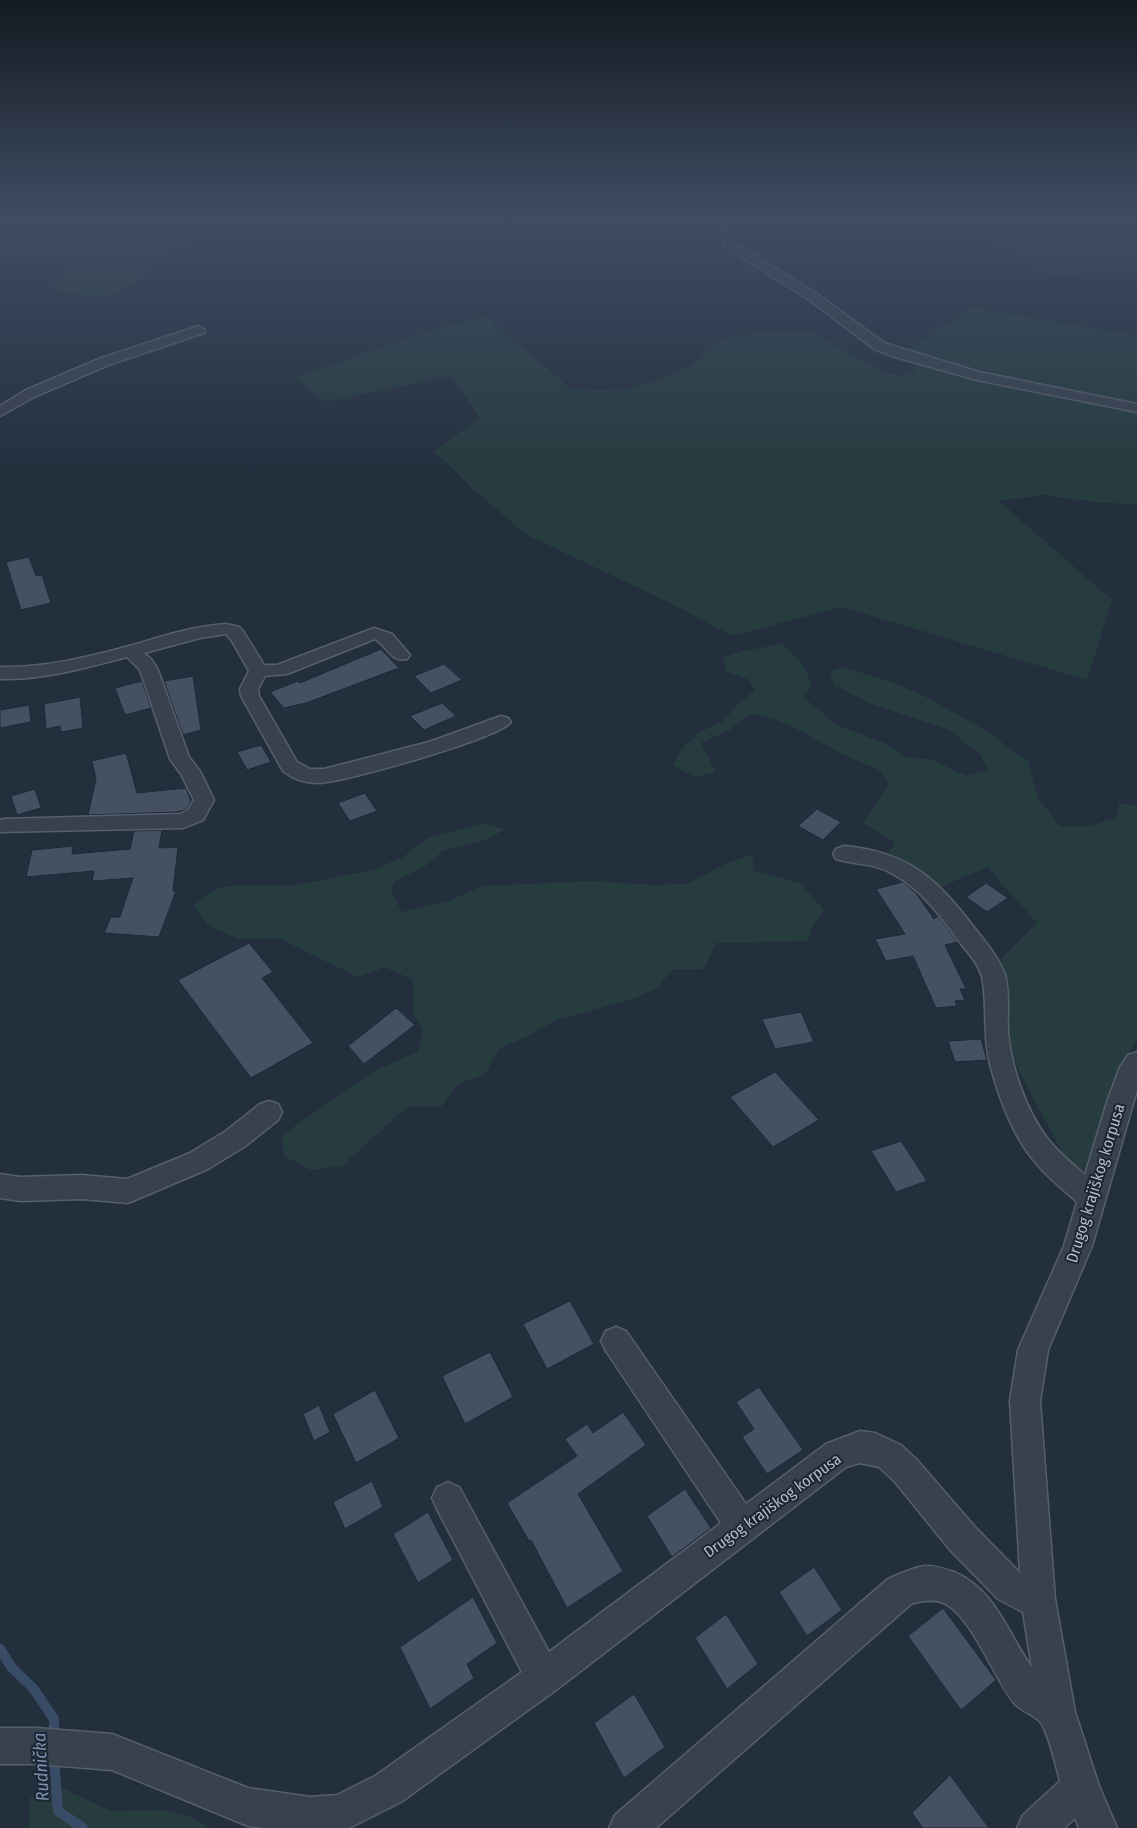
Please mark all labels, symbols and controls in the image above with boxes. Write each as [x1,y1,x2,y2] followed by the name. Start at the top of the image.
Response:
[1062,1101,1129,1265] street label: Drugog krajiškog korpusa
[700,1449,845,1562] street label: Drugog krajiškog korpusa
[28,1732,54,1802] water label: Rudnička

